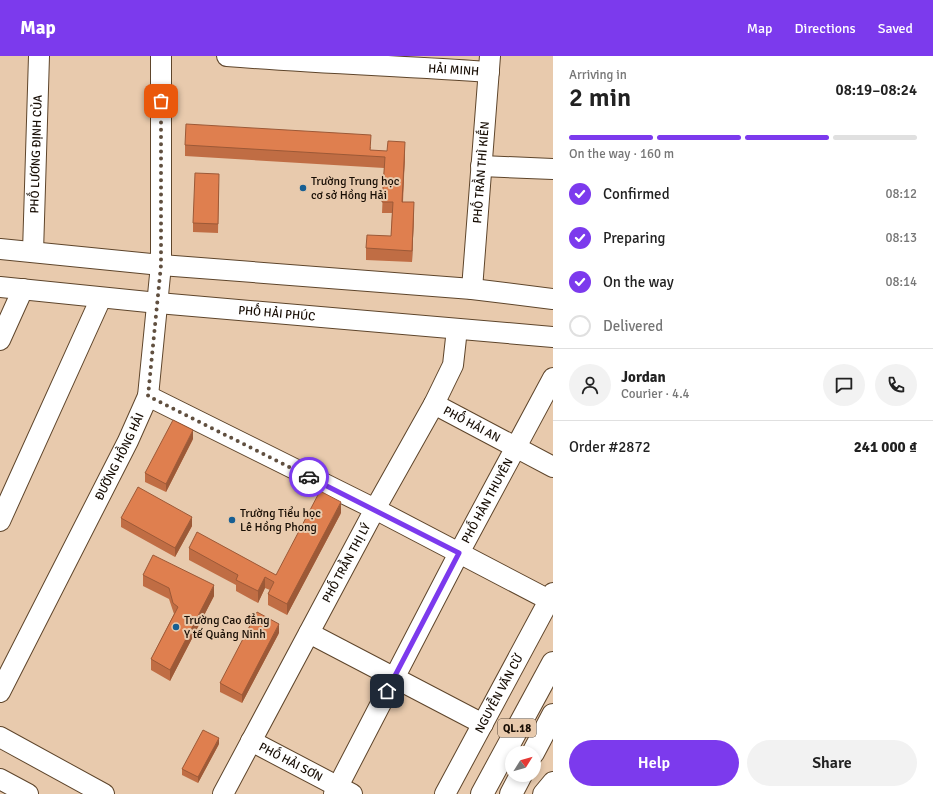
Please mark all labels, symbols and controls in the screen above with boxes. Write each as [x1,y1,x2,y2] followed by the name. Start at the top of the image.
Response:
[20,16,56,40] text: Map
[747,20,773,37] text: Map
[795,20,856,37] text: Directions
[878,20,913,37] text: Saved
[428,61,480,79] street label: HẢI MINH
[569,67,627,83] text: Arriving in
[836,81,917,99] text: 08:19–08:24
[569,82,631,114] text: 2 min
[144,84,178,118] pin
[150,90,172,112] icon: bag
[26,94,46,214] street label: PHỐ LƯƠNG ĐỊNH CỦA
[469,121,493,224] street label: PHỐ TRẦN THÌ KIẾN
[569,146,674,162] text: On the way · 160 m
[311,174,400,203] place label: Trường Trung học cơ sở Hồng Hải
[298,183,308,193] marker: Trường Trung học cơ sở Hồng Hải
[569,183,591,205] icon: check
[603,185,670,203] text: Confirmed
[885,186,917,202] text: 08:12
[569,227,591,249] icon: check
[603,229,666,247] text: Preparing
[885,230,917,246] text: 08:13
[569,271,591,293] icon: check
[603,273,674,291] text: On the way
[885,274,917,290] text: 08:14
[238,302,316,325] street label: PHỐ HẢI PHÚC
[603,317,663,335] text: Delivered
[569,364,611,406] button: person
[823,364,865,406] button: chat
[875,364,917,406] button: phone
[621,368,666,386] text: Jordan
[621,386,690,402] text: Courier · 4.4
[441,403,503,446] street label: PHỐ HẢI AN
[92,411,148,503] street label: ĐƯỜNG HỒNG HẢI
[569,438,651,456] text: Order #2872
[854,438,917,456] text: 241 000 ₫
[459,456,517,546] street label: PHỐ HÀN THUYÊN
[289,457,329,497] courier
[298,466,320,488] icon: car
[240,506,321,535] place label: Trường Tiểu học Lê Hồng Phong
[227,515,237,525] marker: Trường Tiểu học Lê Hồng Phong
[319,521,374,605] street label: PHỐ TRẦN THỊ LÝ
[184,613,270,642] place label: Trường Cao đẳng Y tế Quảng Ninh
[171,622,181,632] marker: Trường Cao đẳng Y tế Quảng Ninh
[472,651,527,736] street label: NGUYỄN VĂN CỪ
[370,674,404,708] pin
[376,680,398,702] icon: home
[498,719,536,737] road number: QL.18
[256,739,325,785] street label: PHỐ HẢI SƠN
[569,740,739,786] button: Help
[747,740,917,786] button: Share
[505,746,541,782] north arrow
[505,746,541,782] map controls

